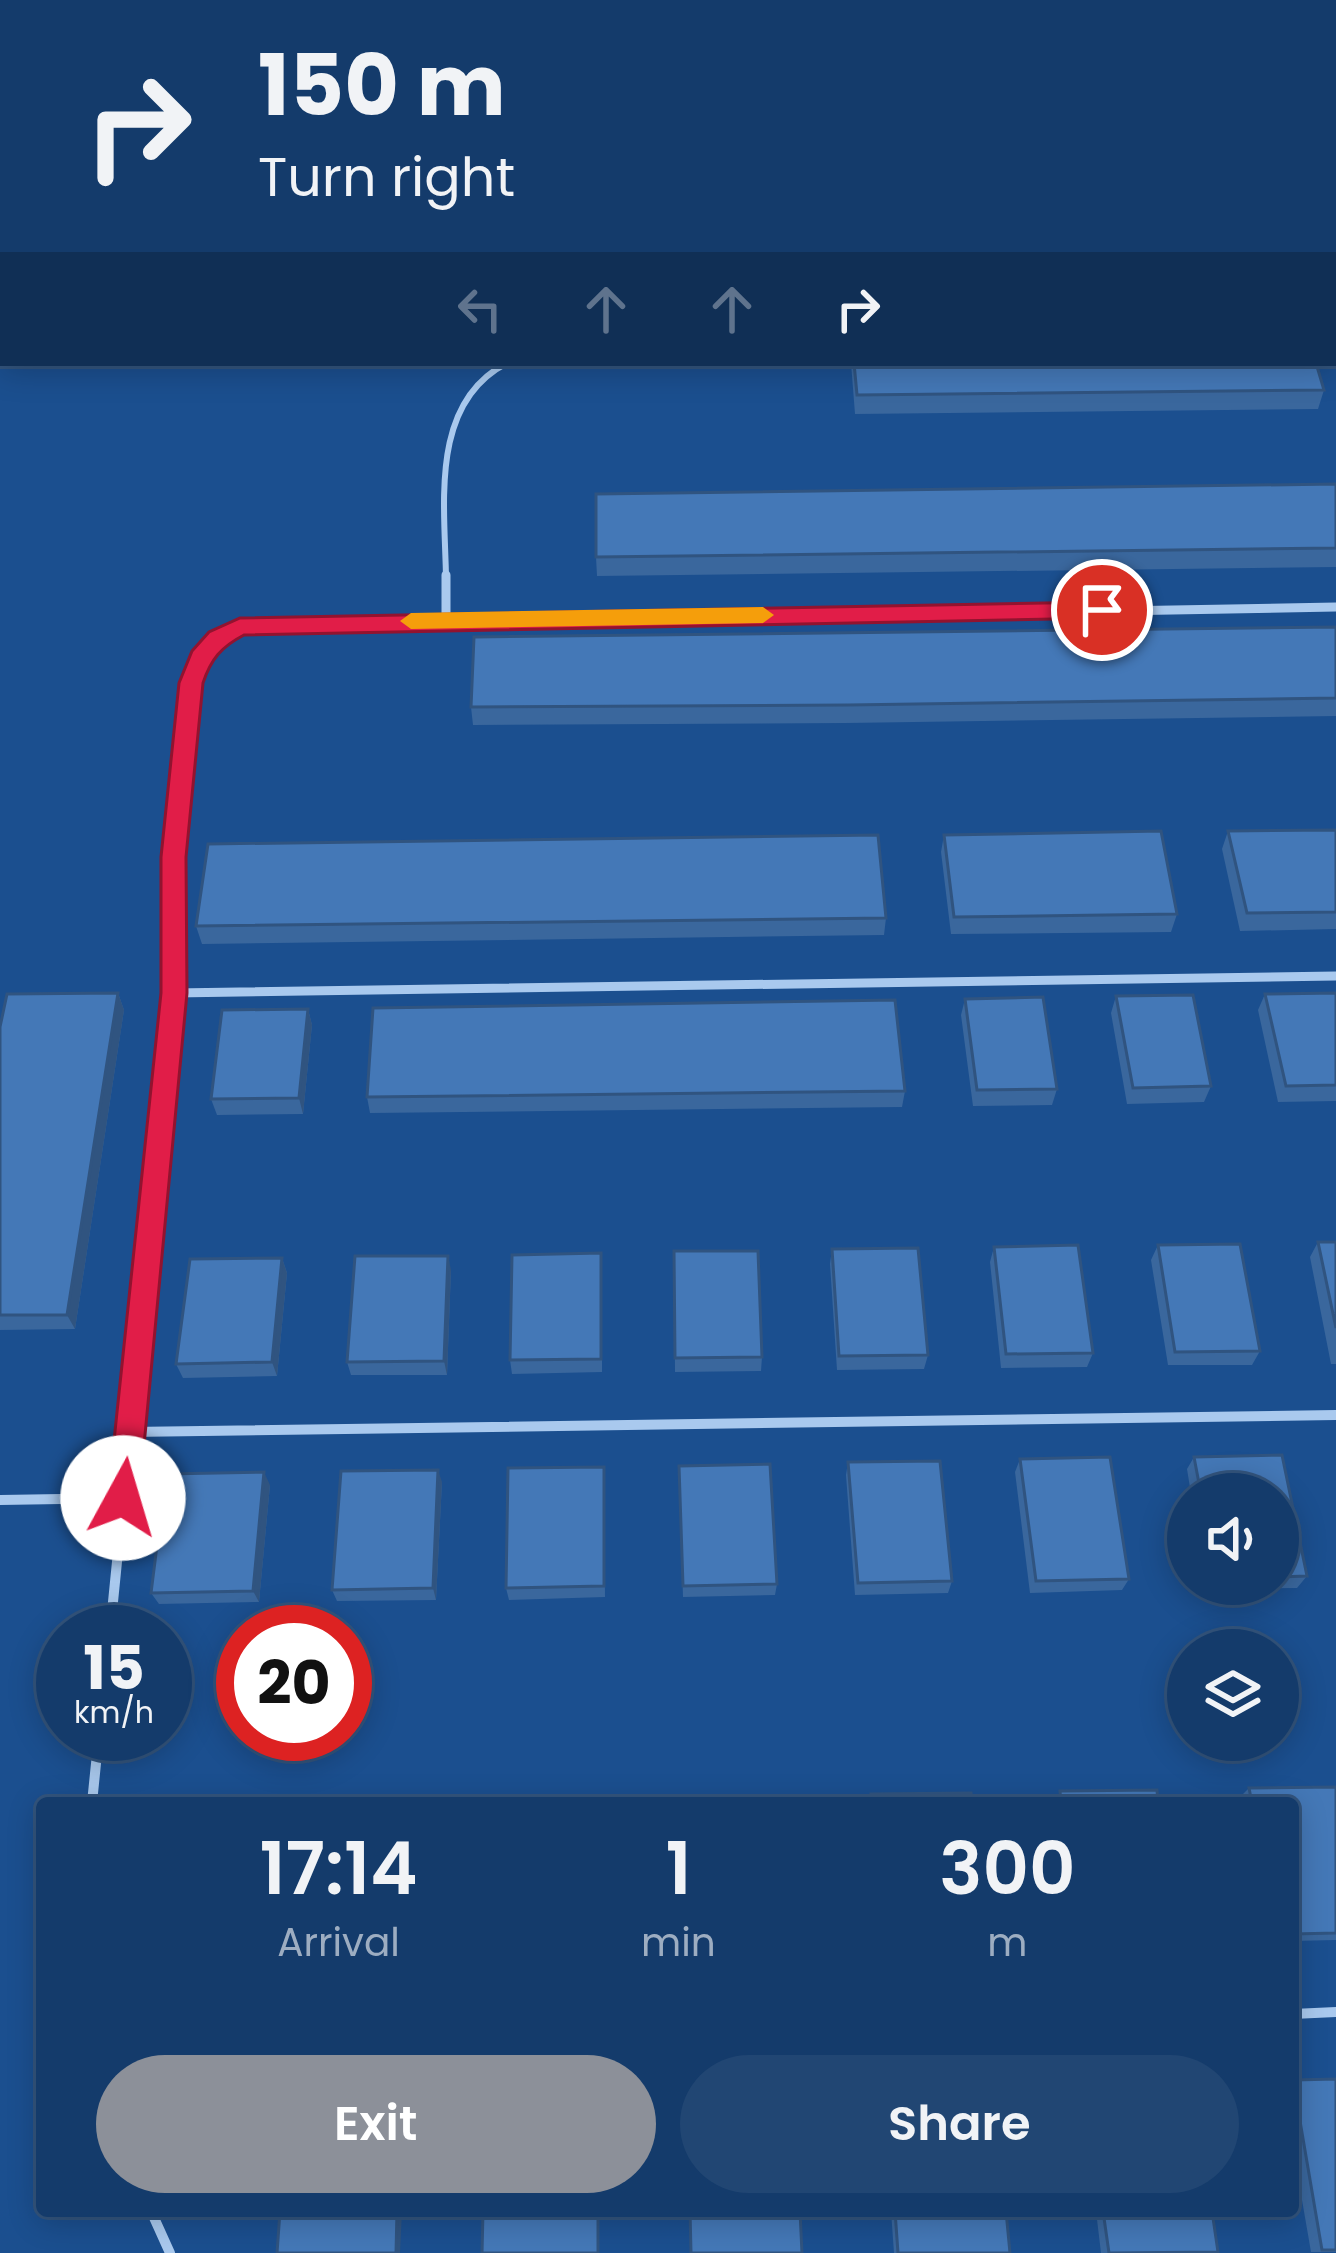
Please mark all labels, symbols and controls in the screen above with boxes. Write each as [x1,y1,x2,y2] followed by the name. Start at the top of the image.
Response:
[258,27,506,144] text: 150 m
[60,48,216,204] icon: right
[258,139,515,215] text: Turn right
[447,276,513,342] icon: left
[573,276,639,342] icon: ahead
[699,276,765,342] icon: ahead
[825,276,891,342] icon: right
[1051,559,1153,661] pin
[1069,577,1135,643] icon: arrive
[60,1435,186,1561] position arrow
[1167,1473,1299,1761] map controls
[1167,1473,1299,1605] button: sound
[216,1605,372,1761] speed limit sign: 20
[83,1626,145,1710] text: 15
[1167,1629,1299,1761] button: layers
[74,1691,154,1734] text: km/h
[259,1818,418,1919] text: 17:14
[665,1818,692,1919] text: 1
[939,1818,1075,1919] text: 300
[277,1915,400,1970] text: Arrival
[641,1915,716,1970] text: min
[987,1915,1027,1970] text: m
[96,2055,656,2193] button: Exit
[680,2055,1239,2193] button: Share

